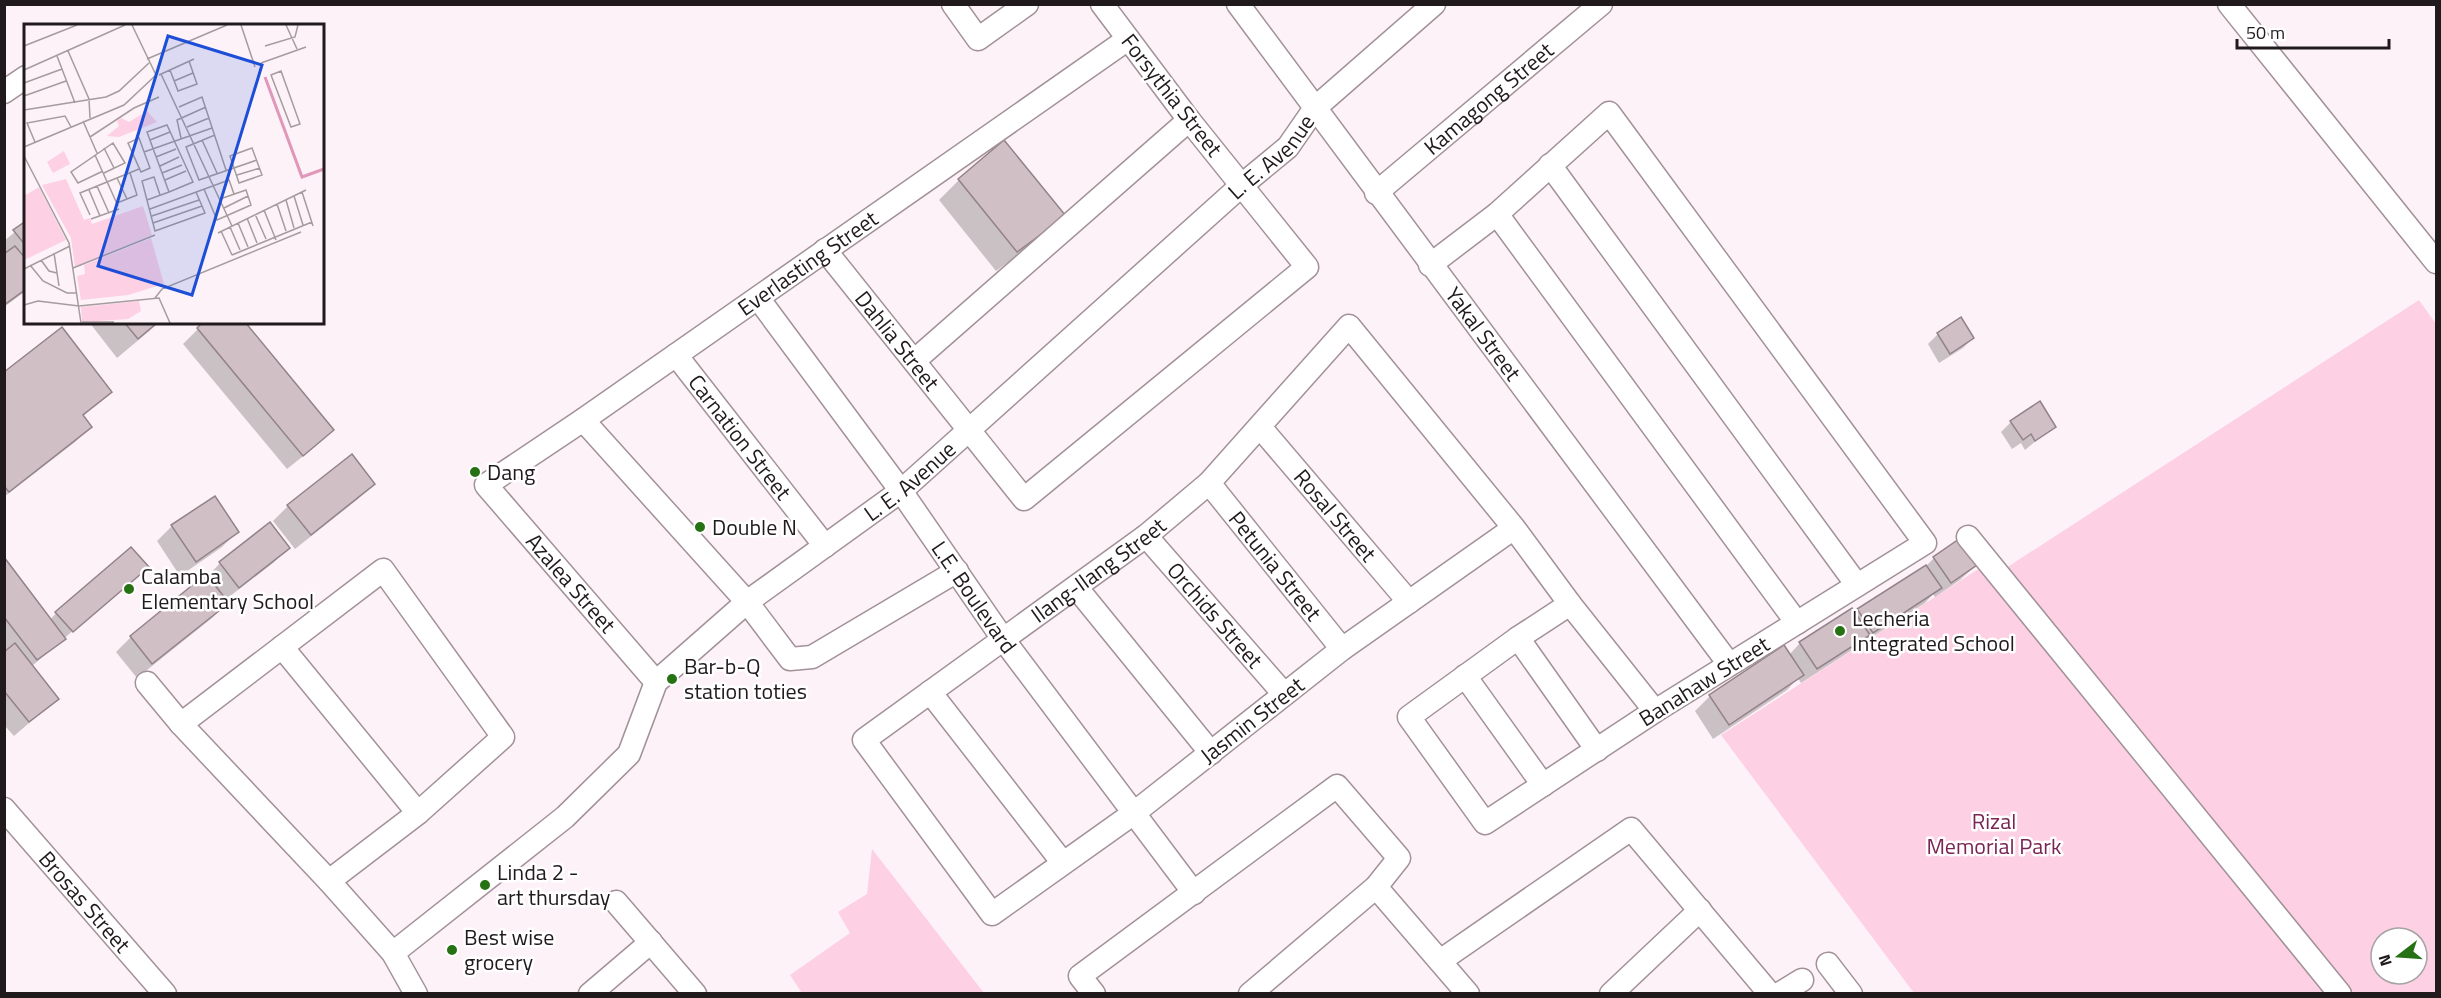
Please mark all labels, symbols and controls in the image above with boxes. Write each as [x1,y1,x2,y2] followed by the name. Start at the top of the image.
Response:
[2237,12,2388,50] scale bar
[2246,19,2285,46] text: 50 m
[24,24,324,324] inset map
[1113,26,1231,164] street label: Forsythia Street
[1416,34,1561,163] street label: Kamagong Street
[1220,107,1323,207] street label: L. E. Avenue
[730,202,885,324] street label: Everlasting Street
[1437,280,1530,388] street label: Yakal Street
[847,283,948,398] street label: Dahlia Street
[680,367,800,507] street label: Carnation Street
[857,433,963,530] street label: L. E. Avenue
[487,455,535,489] place label: Dang
[1286,461,1385,570] street label: Rosal Street
[468,465,482,479] marker: Dang
[1221,503,1330,628] street label: Petunia Street
[1024,509,1174,631] street label: Ilang-Ilang Street
[712,510,797,544] place label: Double N
[693,520,707,534] marker: Double N
[518,525,624,641] street label: Azalea Street
[923,534,1025,661] street label: L.E. Boulevard
[1159,554,1271,676] street label: Orchids Street
[141,559,314,618] place label: Calamba Elementary School
[122,582,136,596] marker: Calamba Elementary School
[1852,601,2015,660] place label: Lecheria Integrated School
[1833,624,1847,638] marker: Lecheria Integrated School
[1632,627,1776,735] street label: Banahaw Street
[684,649,807,708] place label: Bar-b-Q station toties
[1193,668,1312,772] street label: Jasmin Street
[665,672,679,686] marker: Bar-b-Q station toties
[1927,804,2062,863] park label: Rizal Memorial Park
[31,843,139,961] street label: Brosas Street
[497,855,611,914] place label: Linda 2 - art thursday
[478,878,492,892] marker: Linda 2 - art thursday
[464,920,554,979] place label: Best wise grocery
[2369,926,2429,986] north arrow
[445,943,459,957] marker: Best wise grocery
[2372,952,2398,969] text: N

